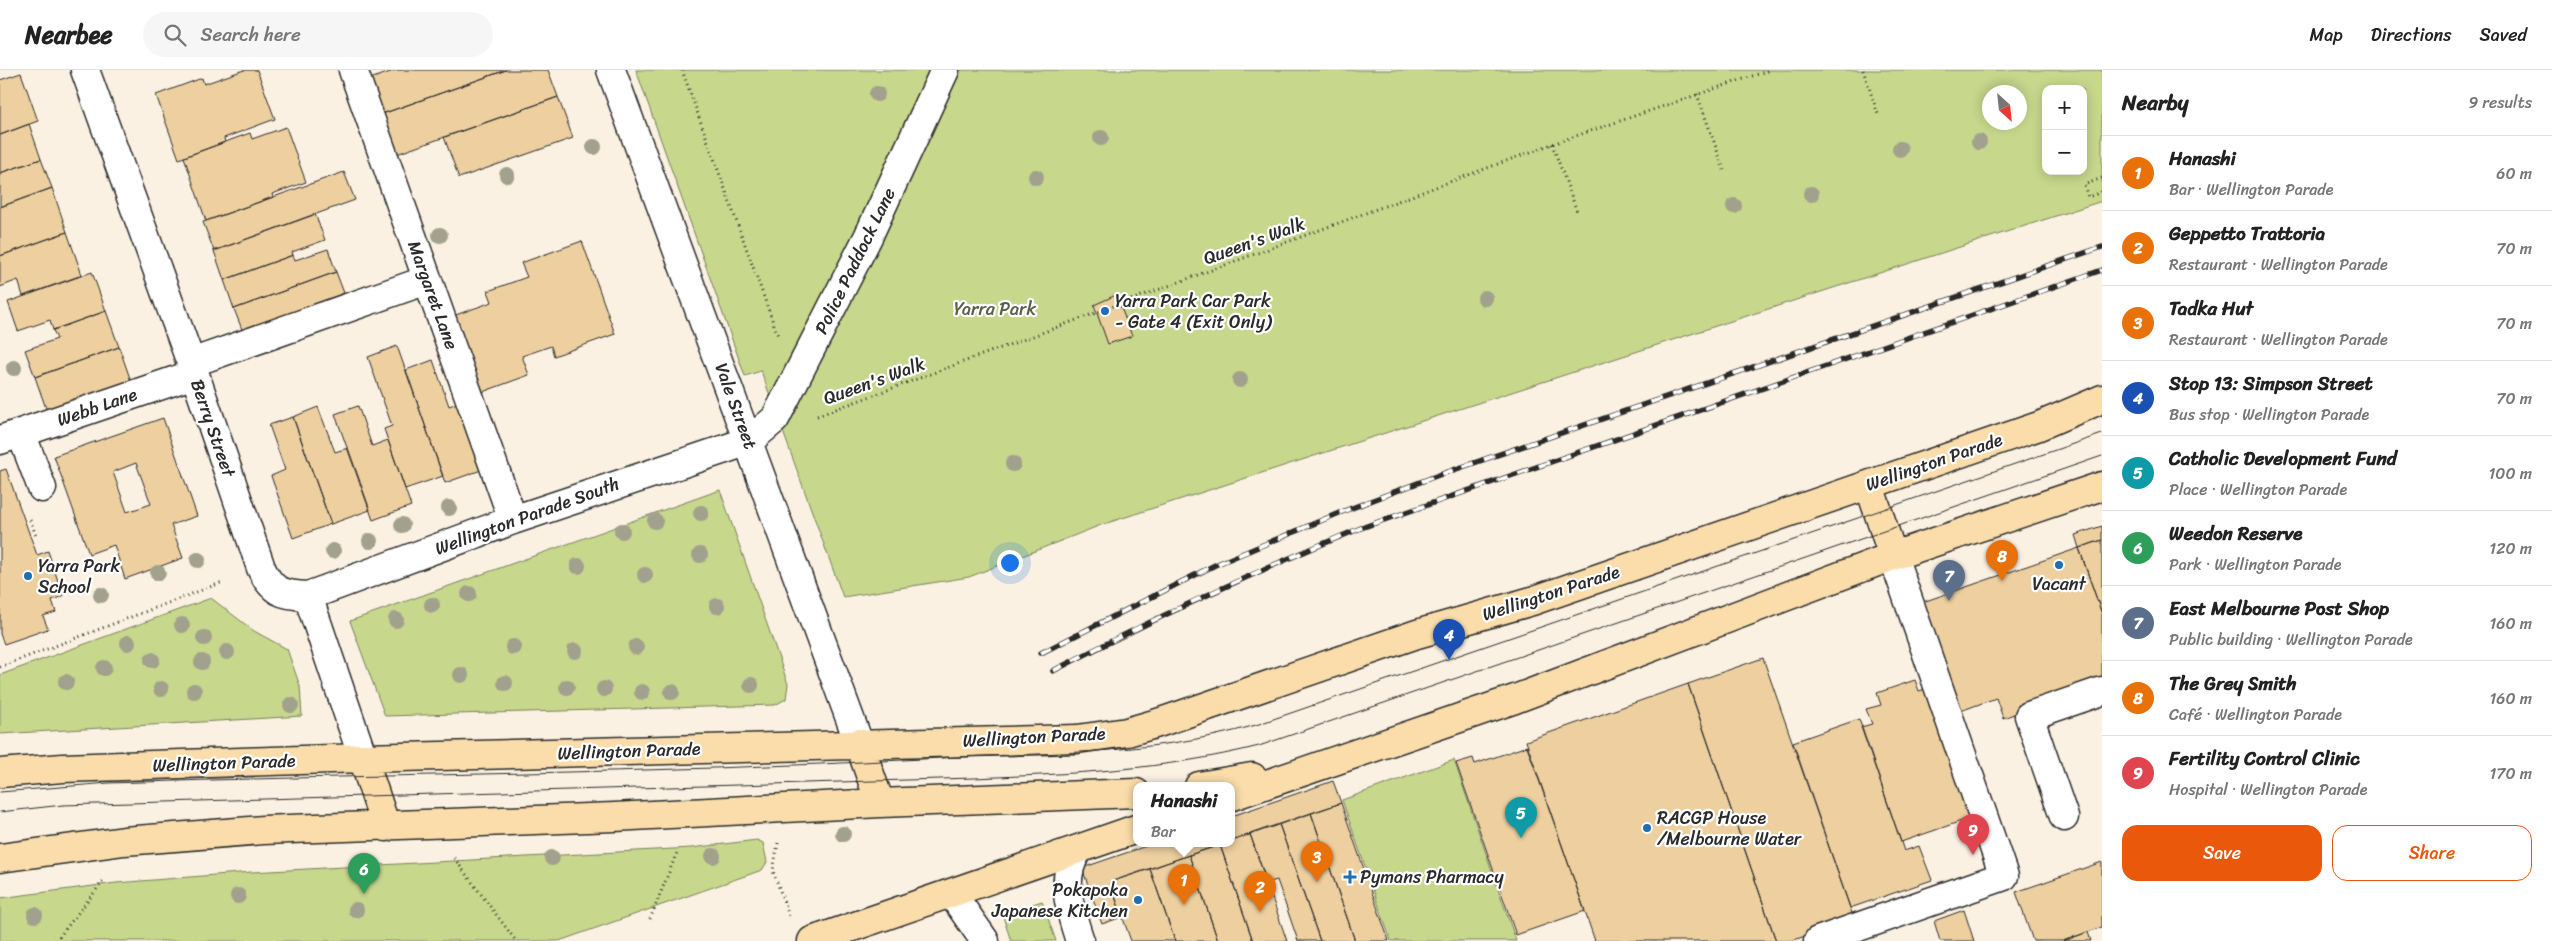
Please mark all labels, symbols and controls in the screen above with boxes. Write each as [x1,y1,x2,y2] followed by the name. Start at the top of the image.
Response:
[143,12,493,57] search box
[25,14,113,56] text: Nearbee
[201,18,301,51] text: Search here
[2310,19,2343,51] text: Map
[2371,19,2452,51] text: Directions
[2480,19,2527,51] text: Saved
[161,21,189,49] icon: search
[2122,84,2188,122] text: Nearby
[1982,85,2027,130] north arrow
[2042,85,2087,175] map controls
[2042,85,2087,130] button: +
[2468,88,2532,117] text: 9 results
[2042,130,2087,175] button: −
[2169,142,2236,175] text: Hanashi
[2135,159,2141,188] text: 1
[2496,159,2532,188] text: 60 m
[2169,175,2333,204] text: Bar · Wellington Parade
[806,182,904,340] street label: Police Paddock Lane
[1199,208,1310,274] street label: Queen's Walk
[2169,217,2325,250] text: Geppetto Trattoria
[2133,234,2143,263] text: 2
[2496,234,2532,263] text: 70 m
[398,236,468,354] street label: Margaret Lane
[2169,250,2388,279] text: Restaurant · Wellington Parade
[1115,285,1273,338] place label: Yarra Park Car Park - Gate 4 (Exit Only)
[2169,292,2253,325] text: Tadka Hut
[954,293,1036,325] park label: Yarra Park
[1099,305,1111,317] marker: Yarra Park Car Park - Gate 4 (Exit Only)
[2134,309,2142,338] text: 3
[2496,309,2532,338] text: 70 m
[2169,325,2388,354] text: Restaurant · Wellington Parade
[819,348,930,414] street label: Queen's Walk
[706,358,766,454] street label: Vale Street
[2169,367,2373,400] text: Stop 13: Simpson Street
[181,375,245,482] street label: Berry Street
[53,378,142,436] street label: Webb Lane
[2133,384,2143,413] text: 4
[2496,384,2532,413] text: 70 m
[2169,400,2369,429] text: Bus stop · Wellington Parade
[1861,423,2007,500] street label: Wellington Parade
[2169,442,2397,475] text: Catholic Development Fund
[2133,459,2143,488] text: 5
[2488,459,2532,488] text: 100 m
[430,468,624,564] street label: Wellington Parade South
[2169,475,2347,504] text: Place · Wellington Parade
[2169,517,2302,550] text: Weedon Reserve
[2133,534,2143,563] text: 6
[2489,534,2532,563] text: 120 m
[1986,540,2018,581] pin: 8
[38,550,121,603] place label: Yarra Park School
[997,550,1023,576] your location
[2169,550,2342,579] text: Park · Wellington Parade
[1478,556,1624,630] street label: Wellington Parade
[2053,559,2065,571] marker: Vacant
[1933,560,1965,601] pin: 7
[2032,568,2086,600] place label: Vacant
[22,570,34,582] marker: Yarra Park School
[2169,592,2389,625] text: East Melbourne Post Shop
[2133,609,2143,638] text: 7
[2489,609,2532,638] text: 160 m
[1433,619,1465,660] pin: 4
[2169,625,2413,654] text: Public building · Wellington Parade
[2169,667,2297,700] text: The Grey Smith
[2133,684,2143,713] text: 8
[2489,684,2532,713] text: 160 m
[2169,700,2342,729] text: Café · Wellington Parade
[962,717,1107,757] street label: Wellington Parade
[557,733,701,769] street label: Wellington Parade
[2169,742,2360,775] text: Fertility Control Clinic
[152,745,296,781] street label: Wellington Parade
[2133,759,2143,788] text: 9
[2489,759,2532,788] text: 170 m
[2169,775,2367,804] text: Hospital · Wellington Parade
[1133,782,1235,847] popup
[1151,784,1217,817] text: Hanashi
[1505,797,1537,838] pin: 5
[1657,802,1803,855] place label: RACGP House /Melbourne Water
[1957,814,1989,855] pin: 9
[1151,817,1175,846] text: Bar
[1641,822,1653,834] marker: RACGP House /Melbourne Water
[2122,825,2322,881] button: Save
[2332,825,2532,881] button: Share
[1301,841,1333,882] pin: 3
[348,853,380,894] pin: 6
[1360,861,1504,893] place label: Pymans Pharmacy
[1168,864,1200,905] pin: 1
[1244,871,1276,912] pin: 2
[1344,871,1356,883] marker: Pymans Pharmacy
[991,874,1128,927] place label: Pokapoka Japanese Kitchen
[1132,894,1144,906] marker: Pokapoka Japanese Kitchen

